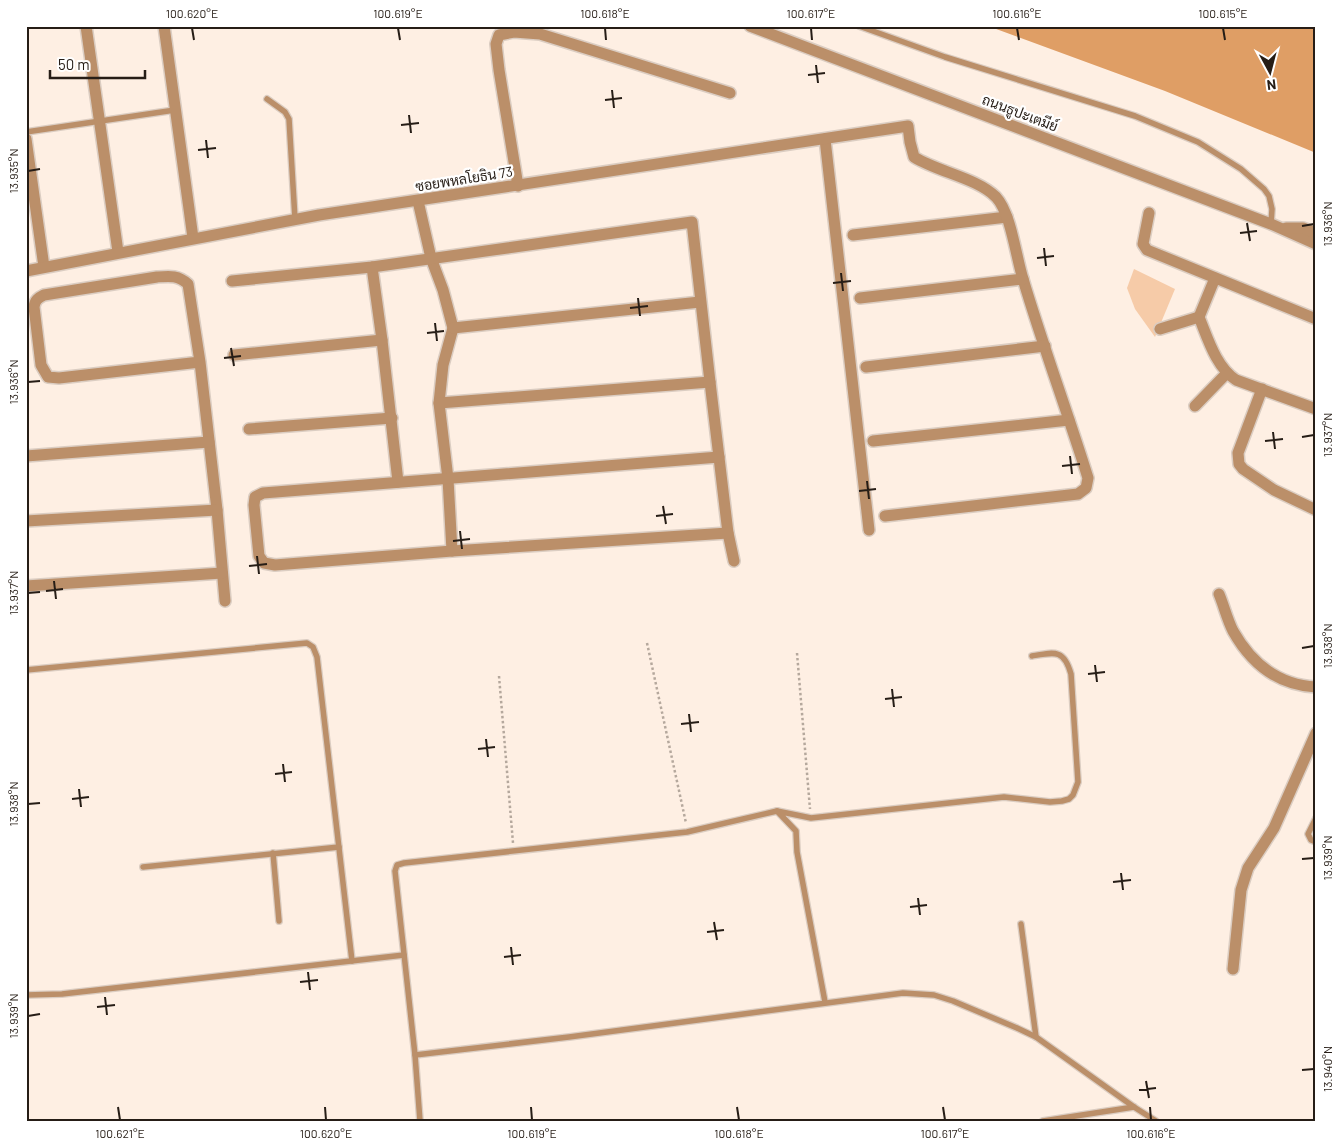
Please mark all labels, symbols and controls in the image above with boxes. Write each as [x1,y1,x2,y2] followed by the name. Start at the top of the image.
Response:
[166,6,218,20] text: 100.620°E
[373,6,423,20] text: 100.619°E
[580,6,630,20] text: 100.618°E
[787,6,835,20] text: 100.617°E
[992,6,1042,20] text: 100.616°E
[1198,6,1248,20] text: 100.615°E
[50,48,145,80] scale bar
[1244,48,1294,98] north arrow
[58,55,90,73] text: 50 m
[1266,76,1277,94] text: N
[979,90,1060,137] street label: ถนนธูปะเตมีย์
[6,148,20,194] text: 13.935°N
[414,162,514,195] street label: ซอยพหลโยธิน 73
[1320,201,1334,247] text: 13.936°N
[6,359,20,405] text: 13.936°N
[1320,413,1334,457] text: 13.937°N
[6,571,20,615] text: 13.937°N
[1320,623,1334,669] text: 13.938°N
[6,781,20,827] text: 13.938°N
[1320,835,1334,881] text: 13.939°N
[6,993,20,1039] text: 13.939°N
[1320,1046,1334,1092] text: 13.940°N
[95,1126,145,1140] text: 100.621°E
[300,1126,352,1140] text: 100.620°E
[507,1126,557,1140] text: 100.619°E
[714,1126,764,1140] text: 100.618°E
[921,1126,969,1140] text: 100.617°E
[1126,1126,1176,1140] text: 100.616°E

